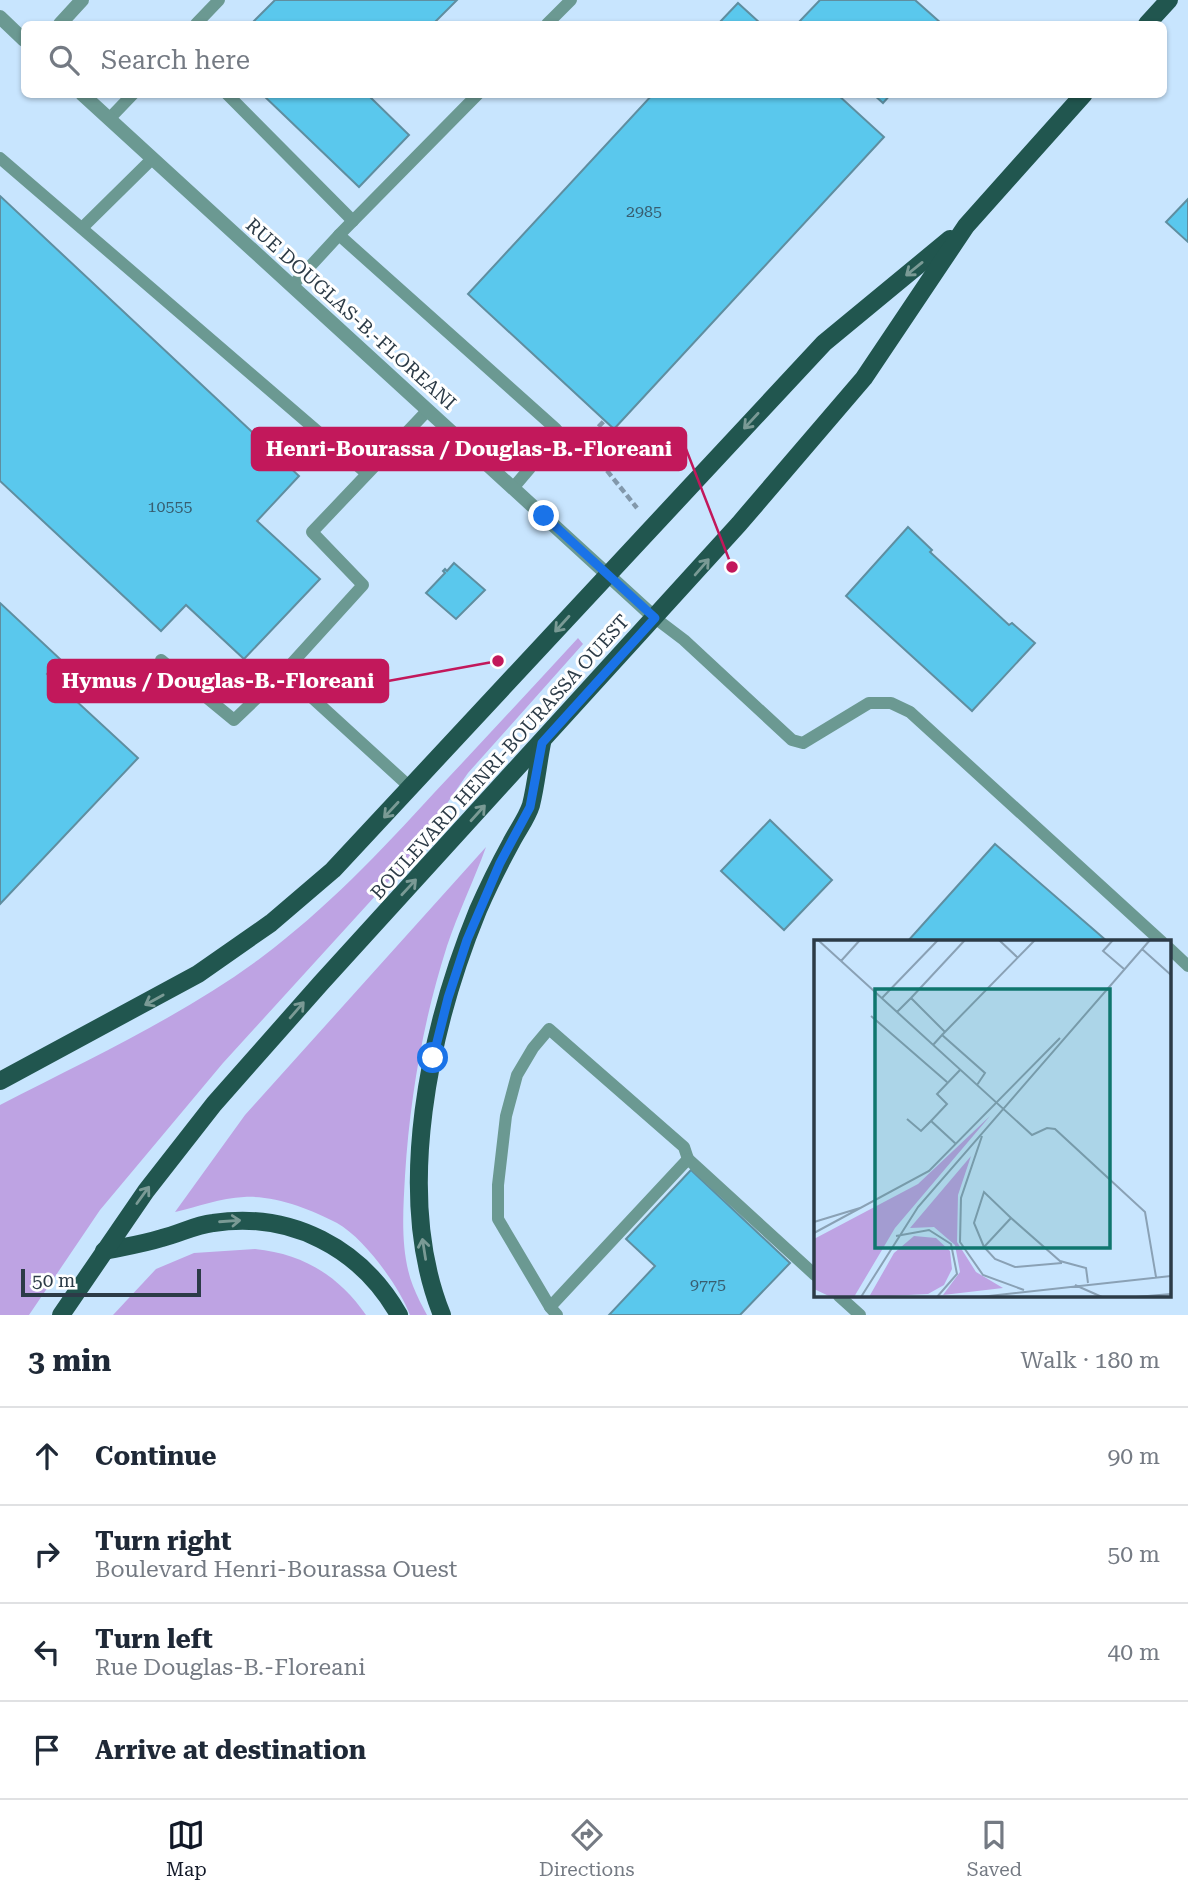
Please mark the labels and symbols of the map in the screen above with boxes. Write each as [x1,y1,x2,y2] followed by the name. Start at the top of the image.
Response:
[626,202,662,221] house number: 2985
[241,213,461,415] street label: RUE DOUGLAS-B.-FLOREANI
[905,261,923,277] one-way arrow
[743,412,759,430] one-way arrow
[252,428,686,470] callout: Henri-Bourassa / Douglas-B.-Floreani
[266,437,672,461] text: Henri-Bourassa / Douglas-B.-Floreani
[148,497,192,516] house number: 10555
[528,500,559,531] route end
[693,559,710,576] one-way arrow
[366,610,634,904] street label: BOULEVARD HENRI-BOURASSA OUEST
[553,615,570,632] one-way arrow
[48,660,388,702] callout: Hymus / Douglas-B.-Floreani
[62,669,374,693] text: Hymus / Douglas-B.-Floreani
[383,801,400,818] one-way arrow
[469,804,485,822] one-way arrow
[401,879,418,896] one-way arrow
[814,940,1170,1297] inset map
[144,994,165,1007] one-way arrow
[289,1001,305,1019] one-way arrow
[417,1042,448,1073] route start
[135,1186,150,1205] one-way arrow
[218,1215,241,1228] one-way arrow
[417,1238,430,1261] one-way arrow
[21,1266,201,1298] scale bar
[690,1275,726,1294] house number: 9775

